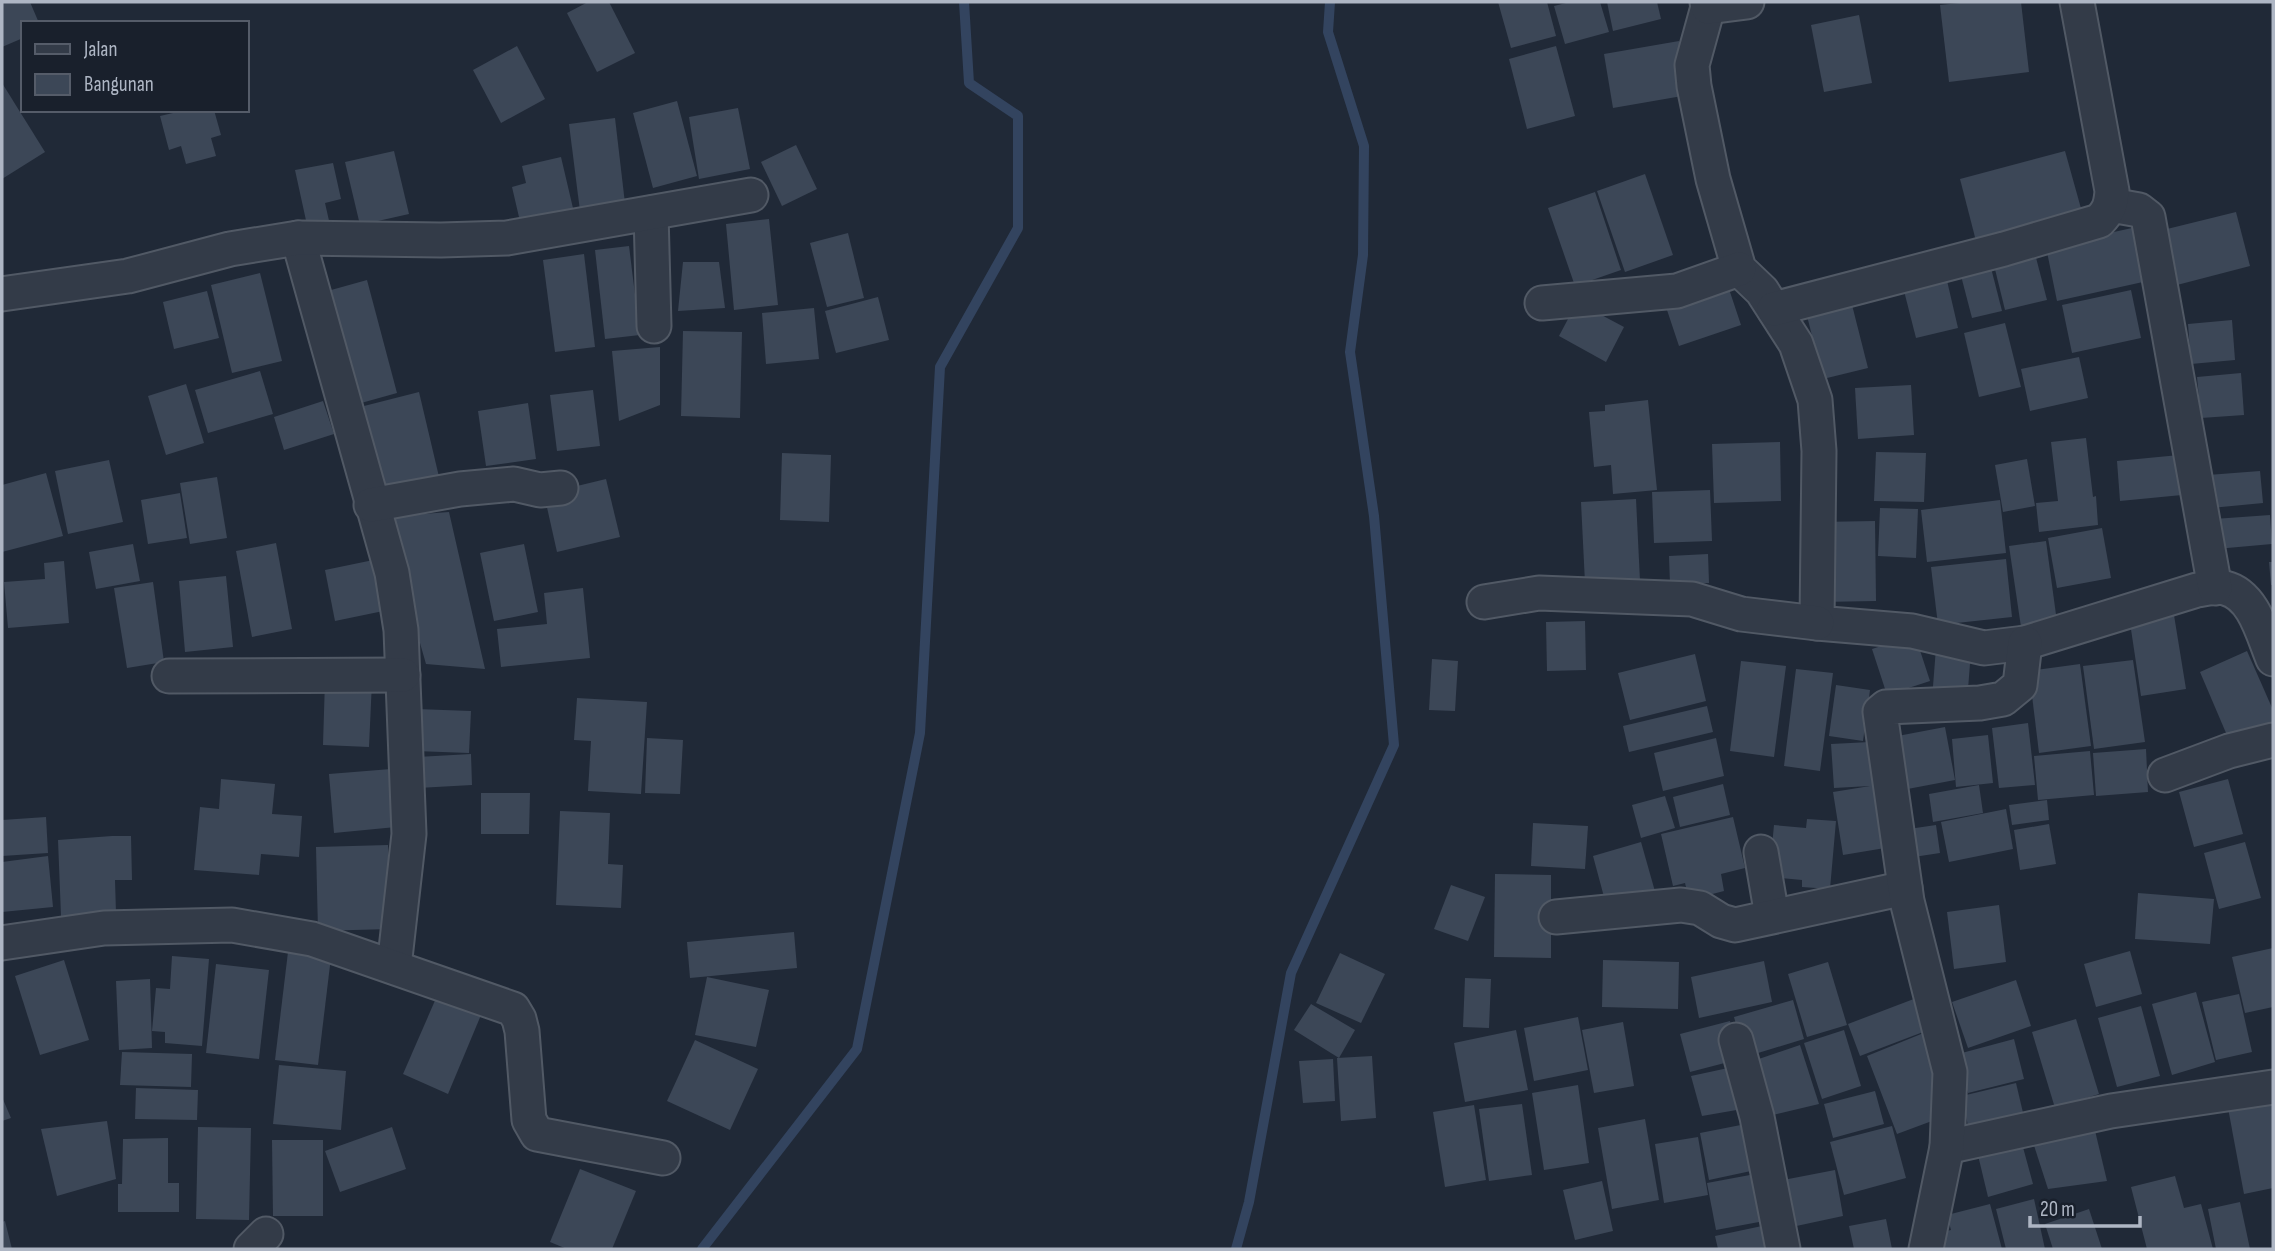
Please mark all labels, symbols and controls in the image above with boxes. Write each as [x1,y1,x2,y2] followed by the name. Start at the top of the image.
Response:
[21,21,248,112] legend
[83,37,117,62] text: Jalan
[84,72,154,97] text: Bangunan
[2030,1184,2140,1228] scale bar
[2040,1197,2075,1222] text: 20 m

